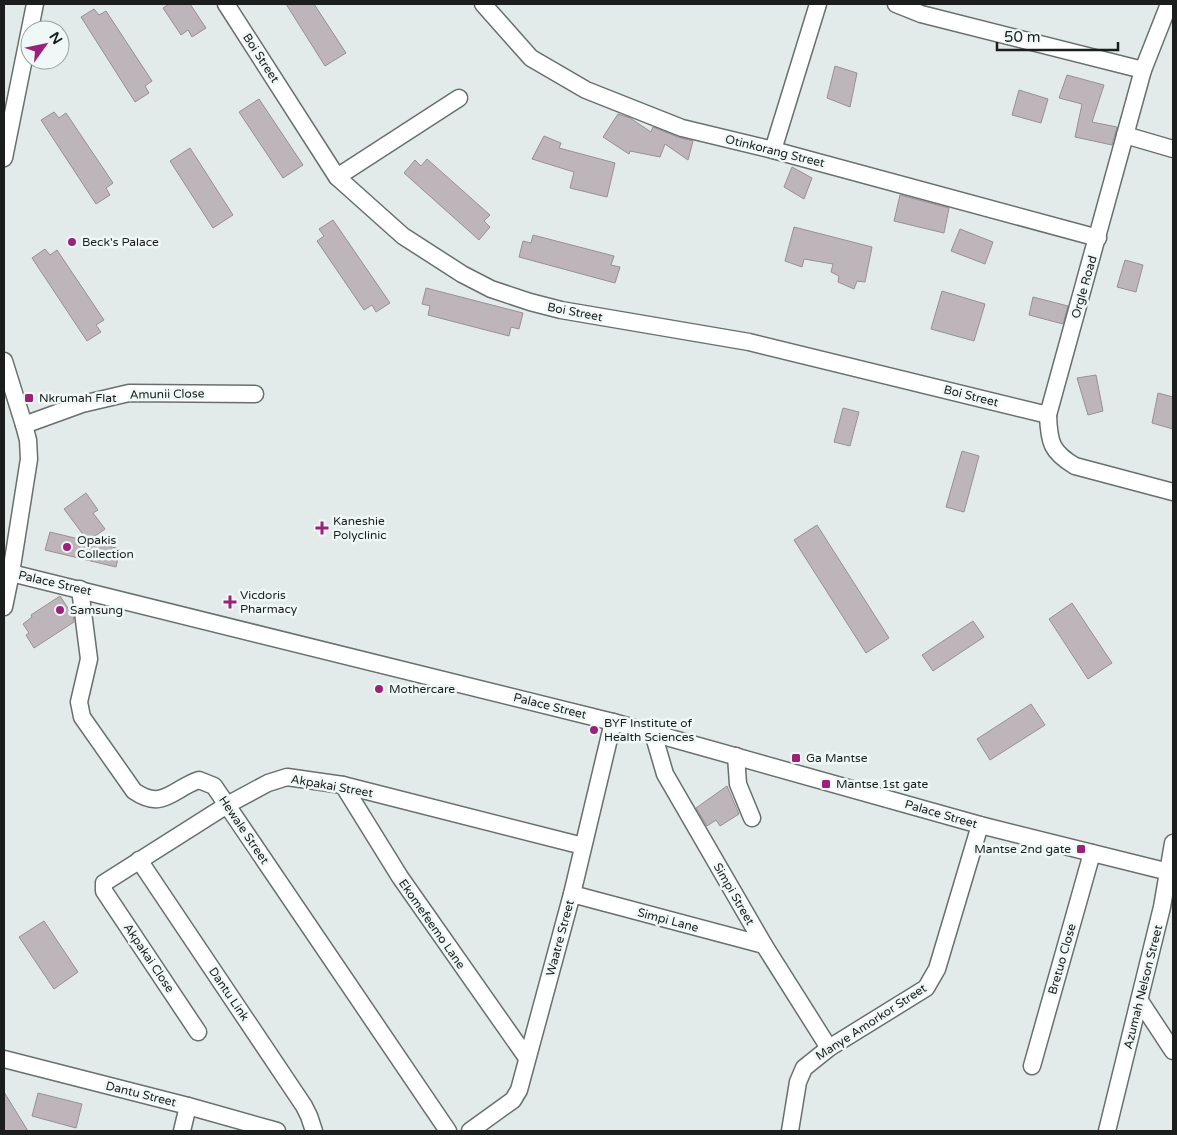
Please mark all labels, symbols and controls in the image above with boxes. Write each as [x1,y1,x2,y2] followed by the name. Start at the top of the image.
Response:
[20,20,70,70] north arrow
[997,20,1118,52] scale bar
[1004,28,1041,46] text: 50 m
[45,29,66,48] text: N
[240,31,282,86] street label: Boi Street
[724,132,827,170] street label: Otinkorang Street
[82,235,159,249] place label: Beck's Palace
[66,236,78,248] marker: Beck's Palace
[1068,254,1100,320] street label: Orgle Road
[546,300,604,324] street label: Boi Street
[942,382,1000,410] street label: Boi Street
[130,386,205,402] street label: Amunii Close
[39,391,117,405] place label: Nkrumah Flat
[23,392,35,404] marker: Nkrumah Flat
[333,514,387,542] place label: Kaneshie Polyclinic
[315,521,329,535] marker: Kaneshie Polyclinic
[77,533,134,561] place label: Opakis Collection
[61,541,73,553] marker: Opakis Collection
[17,568,93,598] street label: Palace Street
[240,588,298,616] place label: Vicdoris Pharmacy
[224,596,236,608] marker: Vicdoris Pharmacy
[70,603,123,617] place label: Samsung
[54,604,66,616] marker: Samsung
[389,682,455,696] place label: Mothercare
[373,683,385,695] marker: Mothercare
[512,690,588,722] street label: Palace Street
[604,716,694,744] place label: BYF Institute of Health Sciences
[588,724,600,736] marker: BYF Institute of Health Sciences
[806,751,868,765] place label: Ga Mantse
[790,752,802,764] marker: Ga Mantse
[290,772,375,800] street label: Akpakai Street
[836,777,928,791] place label: Mantse 1st gate
[820,778,832,790] marker: Mantse 1st gate
[216,793,272,867] street label: Hewale Street
[903,797,979,831] street label: Palace Street
[974,842,1071,856] place label: Mantse 2nd gate
[1075,843,1087,855] marker: Mantse 2nd gate
[711,861,758,928] street label: Simpi Street
[396,876,468,972] street label: Ekomefeemo Lane
[543,898,577,978] street label: Waatre Street
[636,905,700,935] street label: Simpi Lane
[121,921,177,995] street label: Akpakai Close
[1045,922,1079,996] street label: Bretuo Close
[1121,923,1165,1051] street label: Azumah Nelson Street
[206,965,252,1024] street label: Dantu Link
[813,981,929,1063] street label: Manye Amorkor Street
[104,1078,178,1110] street label: Dantu Street

